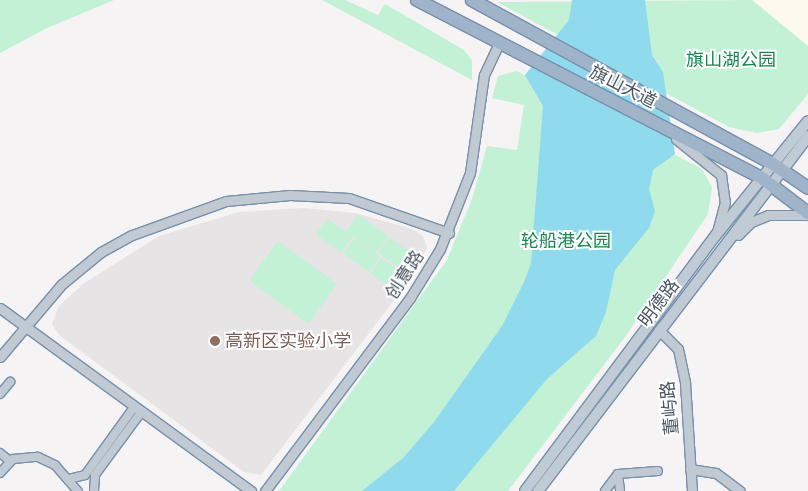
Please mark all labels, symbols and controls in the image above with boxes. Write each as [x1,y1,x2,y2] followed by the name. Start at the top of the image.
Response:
[686,49,776,71] park label: 旗山湖公园
[586,61,660,113] street label: 旗山大道
[521,230,611,252] park label: 轮船港公园
[381,246,429,304] street label: 创意路
[634,275,684,331] street label: 明德路
[225,330,351,352] place label: 高新区实验小学
[209,335,221,347] marker: 高新区实验小学
[657,380,683,436] street label: 董屿路

